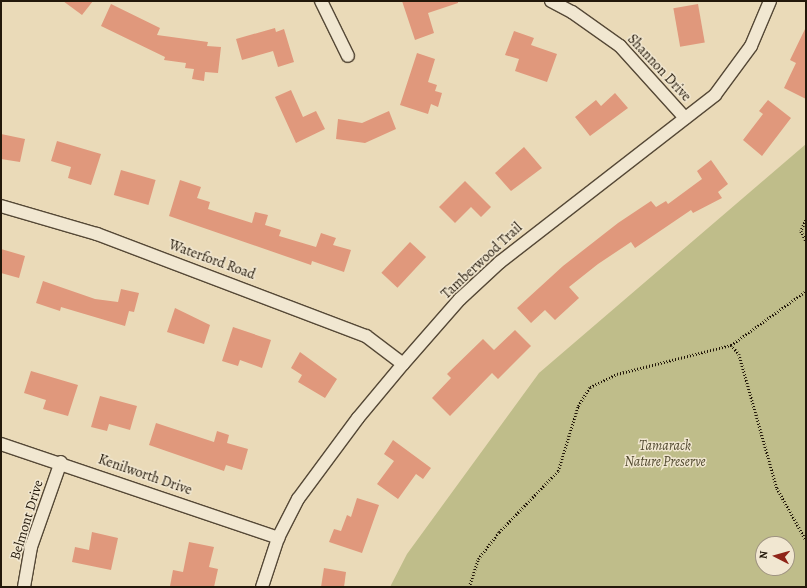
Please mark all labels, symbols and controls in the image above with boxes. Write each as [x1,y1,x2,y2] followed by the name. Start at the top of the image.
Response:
[624,31,694,105] street label: Shannon Drive
[438,219,526,303] street label: Tamberwood Trail
[167,237,257,283] street label: Waterford Road
[624,438,706,470] park label: Tamarack Nature Preserve
[96,451,194,499] street label: Kenilworth Drive
[7,478,47,562] street label: Belmont Drive
[755,536,795,576] north arrow
[756,550,771,560] text: N

